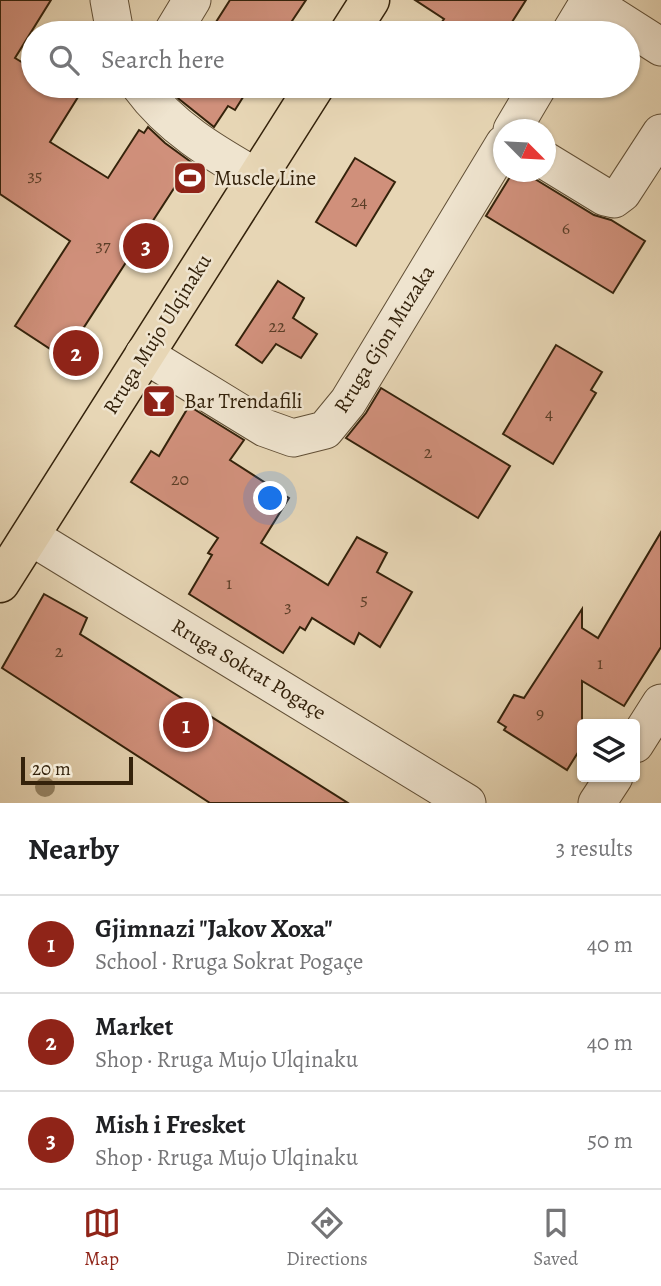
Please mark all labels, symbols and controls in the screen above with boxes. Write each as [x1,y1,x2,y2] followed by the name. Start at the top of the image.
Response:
[21,21,640,98] search box
[45,41,83,79] icon: search
[101,42,225,77] text: Search here
[493,119,556,182] north arrow
[171,159,209,197] sports icon: Muscle Line
[27,163,43,187] house number: 35
[214,164,316,192] place label: Muscle Line
[351,189,367,213] house number: 24
[562,216,570,240] house number: 6
[123,220,169,272] pin: 3
[95,233,111,257] house number: 37
[96,248,218,419] street label: Rruga Mujo Ulqinaku
[327,259,441,418] street label: Rruga Gjon Muzaka
[268,314,286,338] house number: 22
[53,327,99,379] pin: 2
[140,382,178,420] bar icon: Bar Trendafili
[184,387,303,415] place label: Bar Trendafili
[545,401,553,425] house number: 4
[424,440,433,464] house number: 2
[171,467,189,491] house number: 20
[253,481,287,515] your location
[226,571,232,595] house number: 1
[360,587,368,611] house number: 5
[284,594,292,618] house number: 3
[167,612,331,726] street label: Rruga Sokrat Pogaçe
[55,639,64,663] house number: 2
[597,651,603,675] house number: 1
[163,699,209,751] pin: 1
[536,701,544,725] house number: 9
[577,719,640,782] map controls
[577,719,640,782] button: layers
[21,754,133,786] scale bar
[32,756,71,782] text: 20 m
[28,829,119,869] text: Nearby
[556,833,633,864] text: 3 results
[95,911,333,946] text: Gjimnazi "Jakov Xoxa"
[47,929,55,960] text: 1
[587,929,633,960] text: 40 m
[95,946,363,977] text: School · Rruga Sokrat Pogaçe
[95,1009,173,1044] text: Market
[45,1027,57,1058] text: 2
[587,1027,633,1058] text: 40 m
[95,1044,358,1075] text: Shop · Rruga Mujo Ulqinaku
[95,1107,246,1142] text: Mish i Fresket
[46,1125,56,1156] text: 3
[587,1125,633,1156] text: 50 m
[95,1142,358,1173] text: Shop · Rruga Mujo Ulqinaku
[83,1204,121,1272] tab: Map
[286,1204,368,1272] tab: Directions
[533,1204,578,1272] tab: Saved

